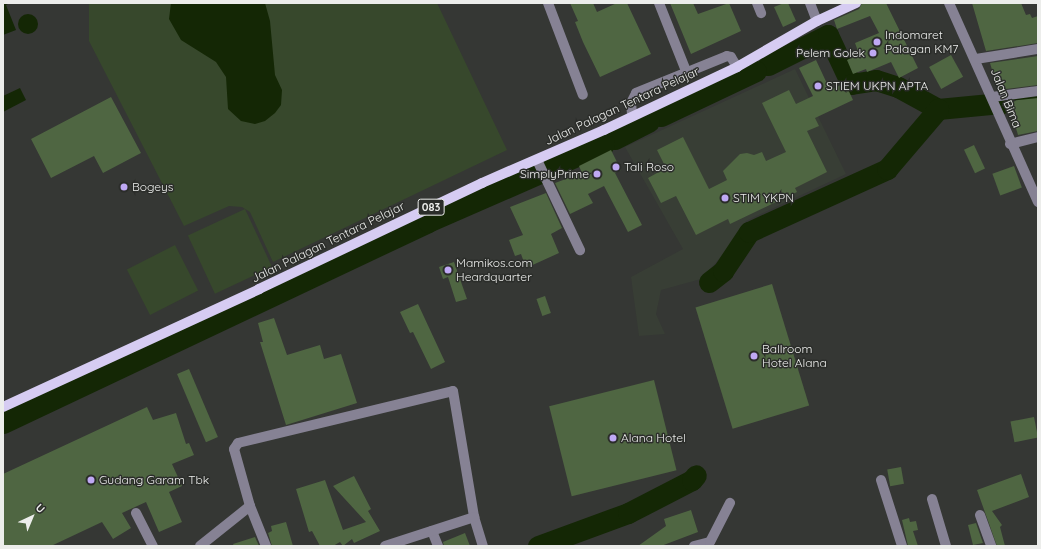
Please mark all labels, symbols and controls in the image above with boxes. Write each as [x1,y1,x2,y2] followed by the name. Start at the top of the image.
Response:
[885,28,958,56] place label: Indomaret Palagan KM7
[872,37,882,47] marker: Indomaret Palagan KM7
[796,46,865,60] place label: Pelem Golek
[868,48,878,58] marker: Pelem Golek
[543,64,701,148] street label: Jalan Palagan Tentara Pelajar
[988,66,1024,130] street label: Jalan Bima
[826,79,928,93] place label: STIEM UKPN APTA
[813,81,823,91] marker: STIEM UKPN APTA
[624,160,674,174] place label: Tali Roso
[611,162,621,172] marker: Tali Roso
[520,167,589,181] place label: SimplyPrime
[592,169,602,179] marker: SimplyPrime
[132,180,173,194] place label: Bogeys
[119,182,129,192] marker: Bogeys
[733,191,794,205] place label: STIM YKPN
[720,193,730,203] marker: STIM YKPN
[417,198,445,216] road number: 083
[249,199,407,285] street label: Jalan Palagan Tentara Pelajar
[456,256,532,284] place label: Mamikos.com Heardquarter
[443,265,453,275] marker: Mamikos.com Heardquarter
[762,342,827,370] place label: Ballroom Hotel Alana
[749,351,759,361] marker: Ballroom Hotel Alana
[621,431,686,445] place label: Alana Hotel
[608,433,618,443] marker: Alana Hotel
[99,473,209,487] place label: Gudang Garam Tbk
[86,475,96,485] marker: Gudang Garam Tbk
[12,497,52,537] north arrow
[33,501,48,516] text: U

